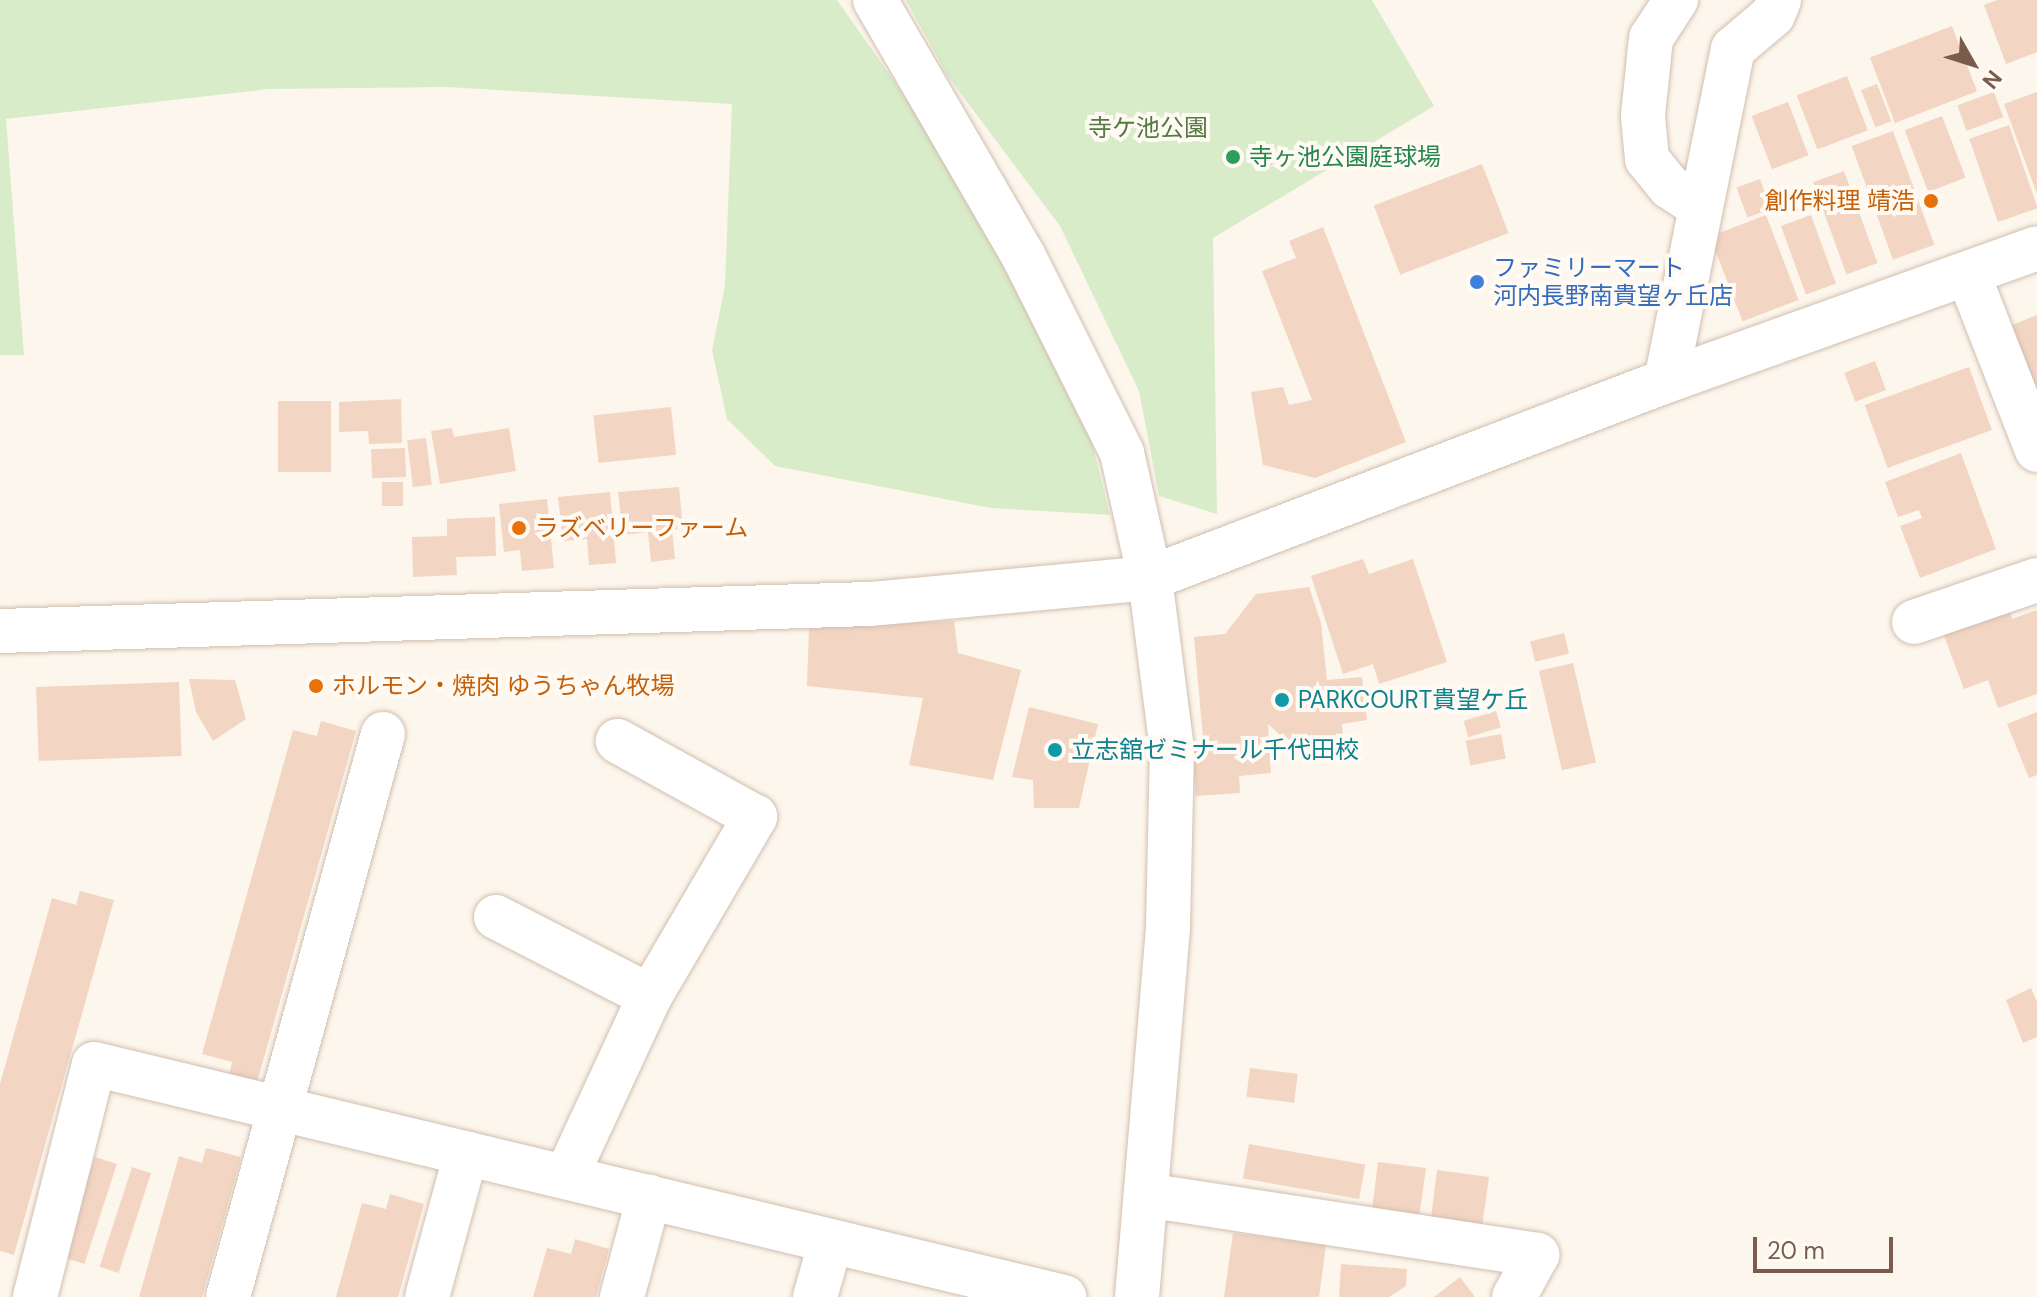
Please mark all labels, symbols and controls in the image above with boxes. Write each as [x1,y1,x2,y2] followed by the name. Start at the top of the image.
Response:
[1933,24,2013,104] north arrow
[1976,64,2008,95] text: N
[1088,114,1208,142] park label: 寺ケ池公園
[1249,143,1441,171] place label: 寺ヶ池公園庭球場
[1224,148,1242,166] marker: 寺ヶ池公園庭球場
[1765,187,1915,215] place label: 創作料理 靖浩
[1922,192,1940,210] marker: 創作料理 靖浩
[1493,254,1733,310] place label: ファミリーマート 河内長野南貴望ヶ丘店
[1468,273,1486,291] marker: ファミリーマート 河内長野南貴望ヶ丘店
[535,514,751,542] place label: ラズベリーファーム
[510,519,528,537] marker: ラズベリーファーム
[332,672,674,700] place label: ホルモン・焼肉 ゆうちゃん牧場
[307,677,325,695] marker: ホルモン・焼肉 ゆうちゃん牧場
[1298,686,1528,714] place label: PARKCOURT貴望ケ丘
[1273,691,1291,709] marker: PARKCOURT貴望ケ丘
[1071,736,1359,764] place label: 立志舘ゼミナール千代田校
[1046,741,1064,759] marker: 立志舘ゼミナール千代田校
[1757,1221,1897,1271] scale bar
[1767,1235,1825,1266] text: 20 m

